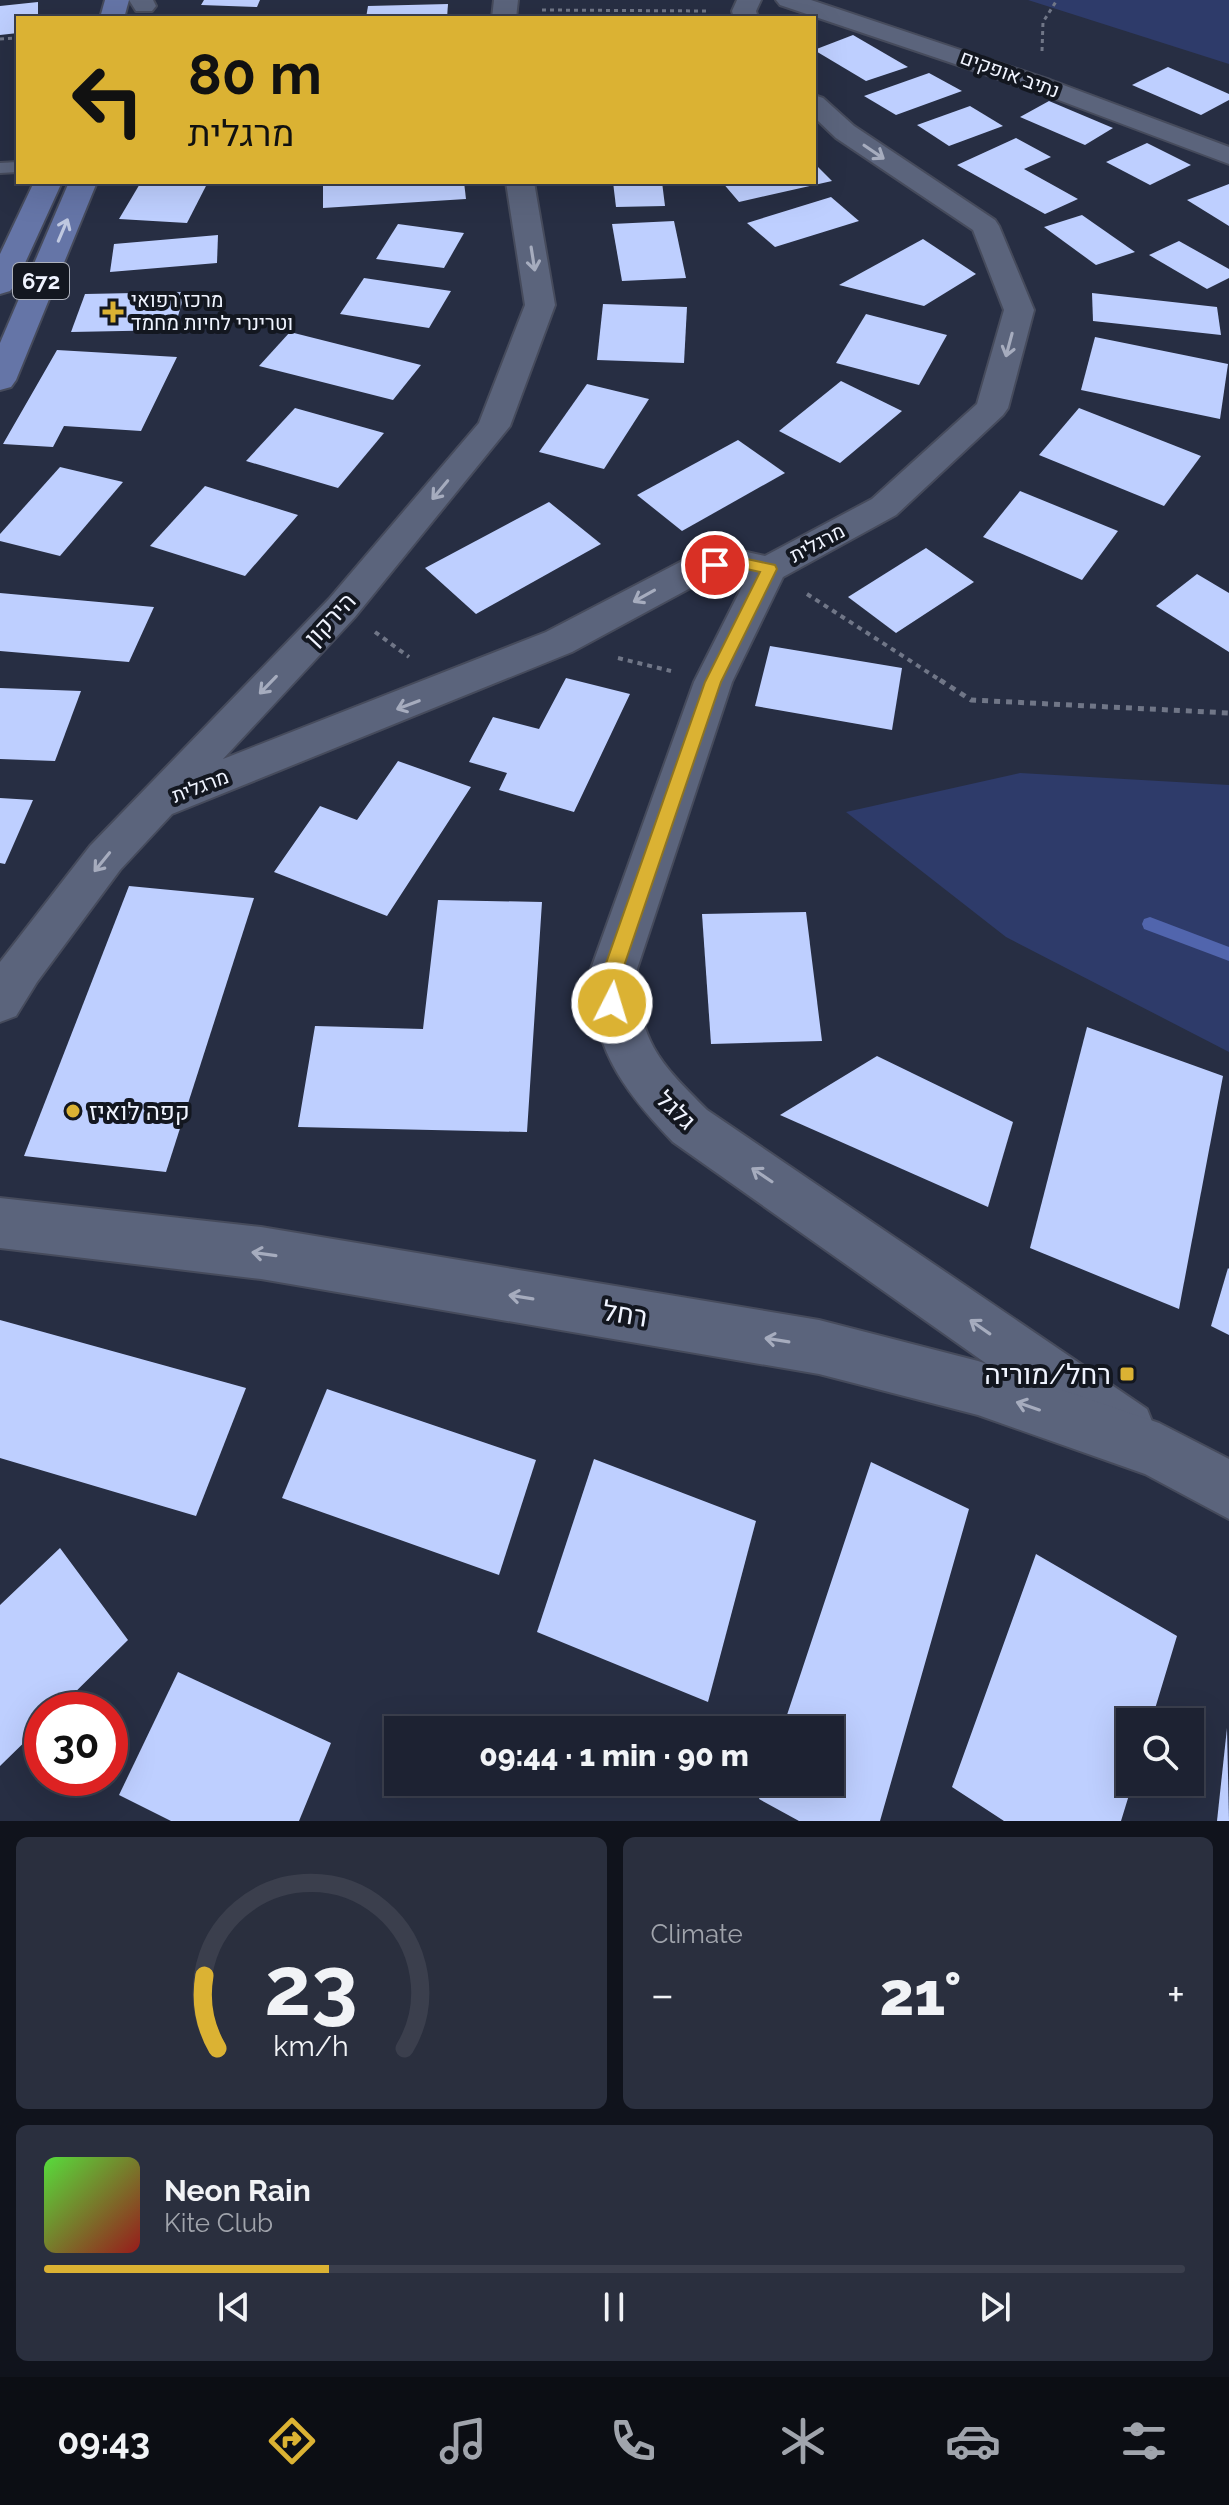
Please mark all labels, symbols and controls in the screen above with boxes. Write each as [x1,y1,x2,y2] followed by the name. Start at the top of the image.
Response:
[188,41,322,107] text: 80 m
[957,45,1063,103] street label: נתיב אופקים
[56,48,160,152] icon: left
[188,112,294,154] text: מרגלית
[863,143,885,160] one-way arrow
[56,218,71,243] one-way arrow
[526,246,541,271] one-way arrow
[13,263,69,299] road number: 672
[131,288,293,335] place label: מרכז רפואי וטרינרי לחיות מחמד
[102,301,124,323] marker: מרכז רפואי וטרינרי לחיות מחמד
[1001,331,1016,357] one-way arrow
[431,480,449,500] one-way arrow
[785,519,849,567] street label: מרגלית
[681,531,749,599] pin
[693,543,737,587] icon: arrive
[298,586,362,652] street label: הירקון
[632,589,656,605] one-way arrow
[259,675,278,694] one-way arrow
[396,699,421,713] one-way arrow
[168,764,232,808] street label: מרגלית
[93,852,111,873] one-way arrow
[570,961,654,1045] position arrow
[650,1085,702,1135] street label: גלגל
[89,1097,190,1126] place label: קפה לואיז
[64,1102,82,1120] marker: קפה לואיז
[751,1167,773,1183] one-way arrow
[252,1246,278,1261] one-way arrow
[509,1289,534,1304] one-way arrow
[600,1294,650,1334] street label: רחל
[970,1319,992,1335] one-way arrow
[765,1331,791,1346] one-way arrow
[984,1358,1111,1391] place label: רחל/מוריה
[1118,1365,1136,1383] marker: רחל/מוריה
[1016,1397,1041,1412] one-way arrow
[24,1692,128,1796] speed limit sign: 30
[1116,1708,1204,1796] map controls
[1116,1708,1204,1796] button: search
[479,1738,749,1773] text: 09:44 · 1 min · 90 m
[651,1919,743,1949] text: Climate
[265,1937,358,2034] text: 23
[879,1959,961,2029] text: 21°
[651,1969,674,2020] text: −
[1167,1969,1185,2020] text: +
[274,2029,349,2063] text: km/h
[164,2173,311,2208] text: Neon Rain
[164,2208,273,2238] text: Kite Club
[212,2285,256,2329] icon: previous
[592,2285,636,2329] icon: pause
[973,2285,1017,2329] icon: next
[264,2413,320,2469] icon: directions
[435,2413,491,2469] icon: music
[605,2413,661,2469] icon: phone
[775,2413,831,2469] icon: climate
[945,2413,1001,2469] icon: car
[1116,2413,1172,2469] icon: filters
[57,2420,150,2462] text: 09:43

